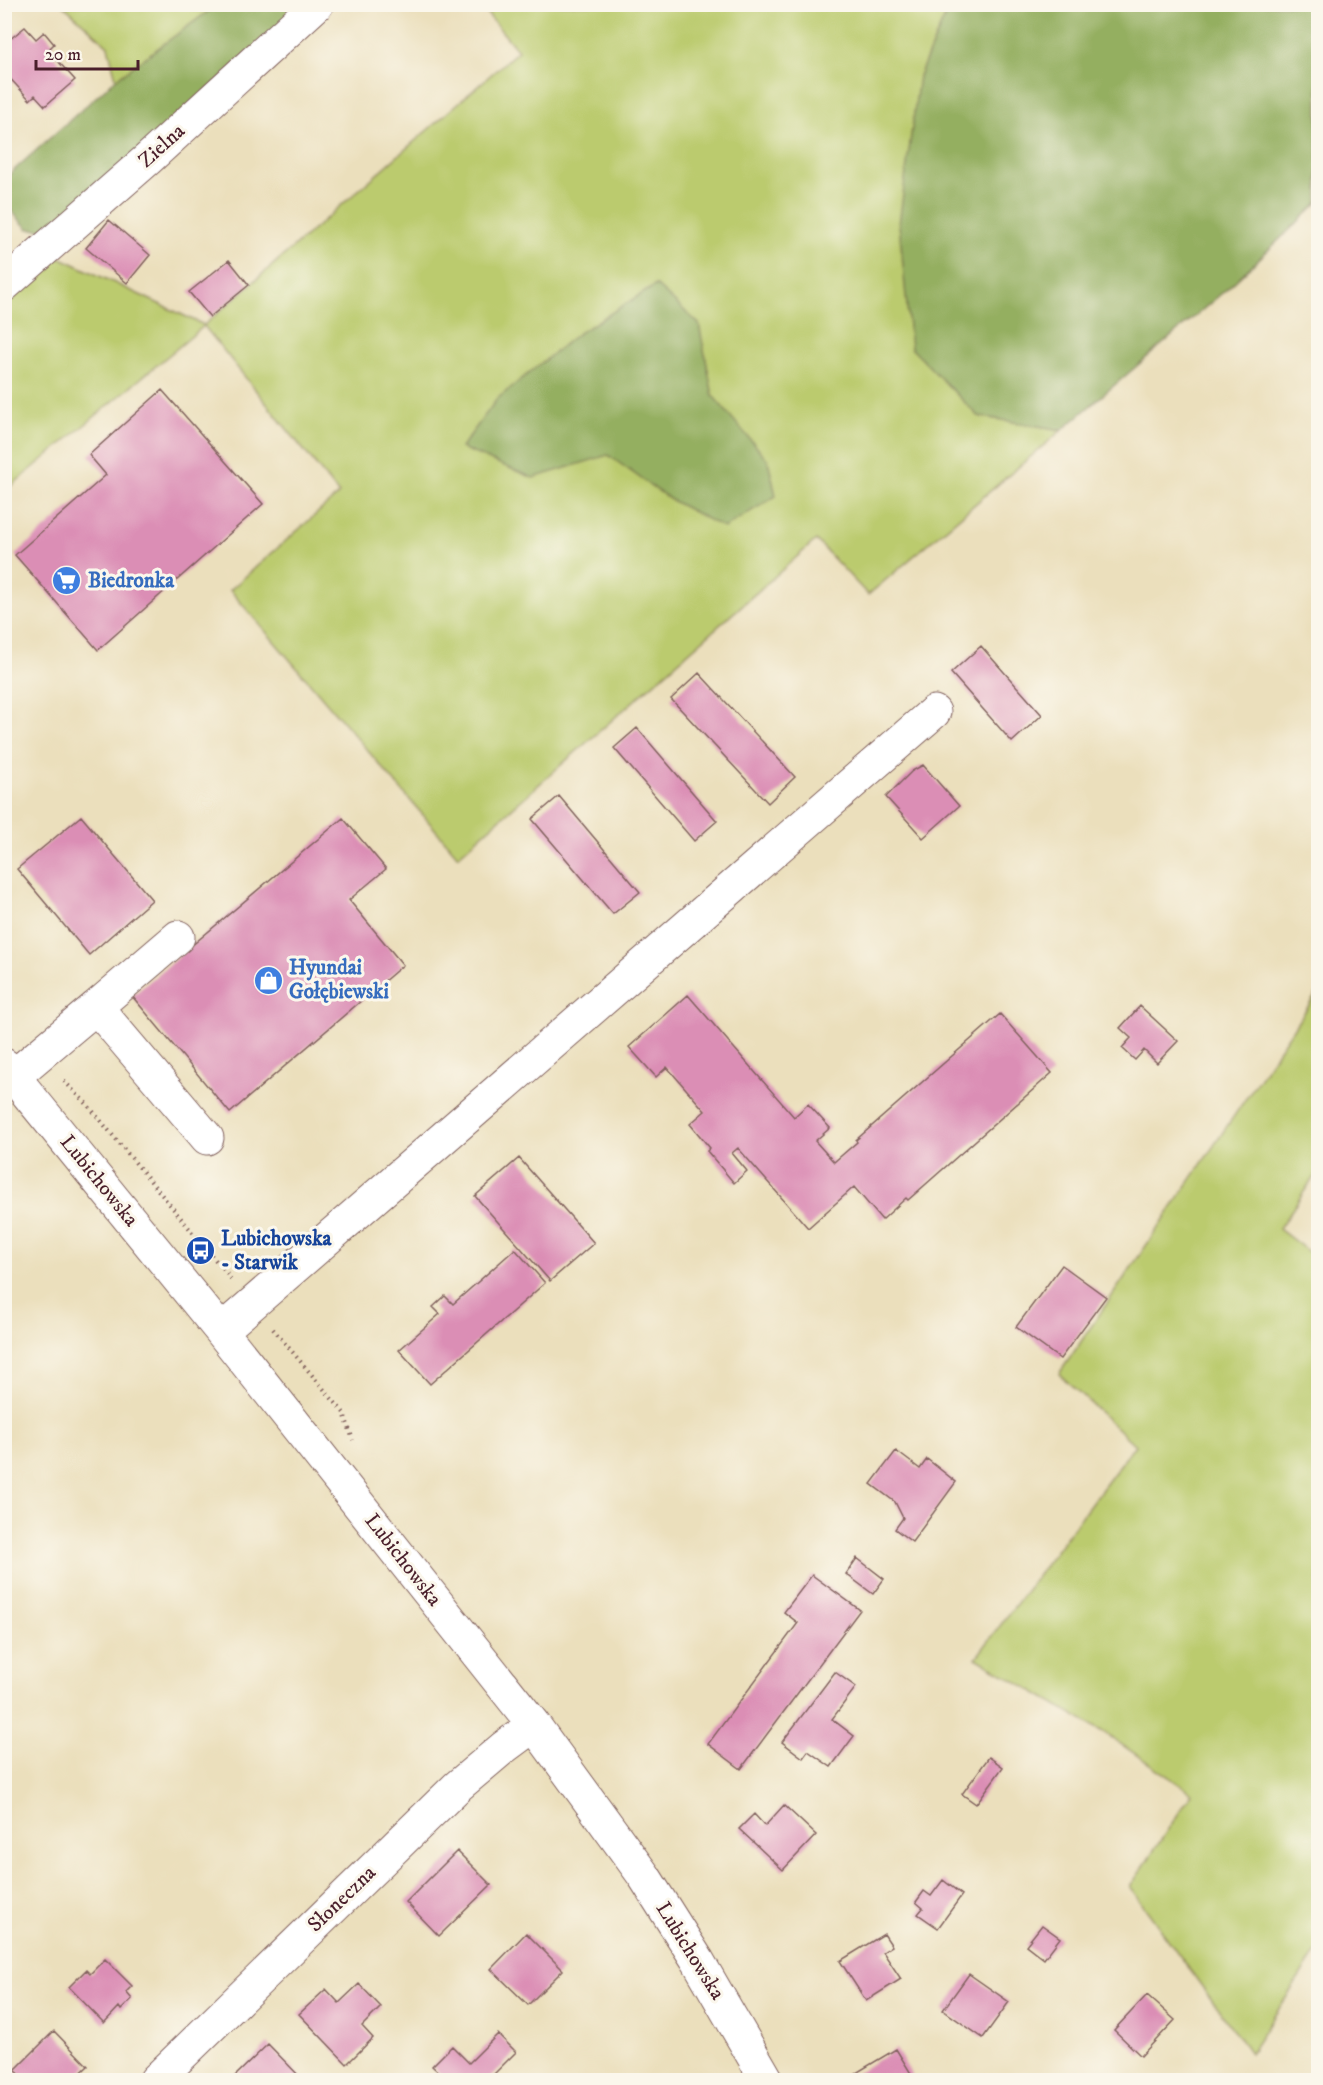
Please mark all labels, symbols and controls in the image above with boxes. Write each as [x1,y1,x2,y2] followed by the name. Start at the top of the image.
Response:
[36,33,138,71] scale bar
[45,44,81,66] text: 20 m
[133,118,191,174] street label: Zielna
[51,565,83,597] supermarket icon: Biedronka
[88,568,175,594] place label: Biedronka
[289,955,390,1005] place label: Hyundai Gołębiewski
[252,964,284,996] shop icon: Hyundai Gołębiewski
[54,1130,144,1232] street label: Lubichowska
[221,1226,333,1276] place label: Lubichowska - Starwik
[184,1235,216,1267] bus stop icon: Lubichowska - Starwik
[359,1508,447,1612] street label: Lubichowska
[302,1860,382,1938] street label: Słoneczna
[650,1897,730,2005] street label: Lubichowska

